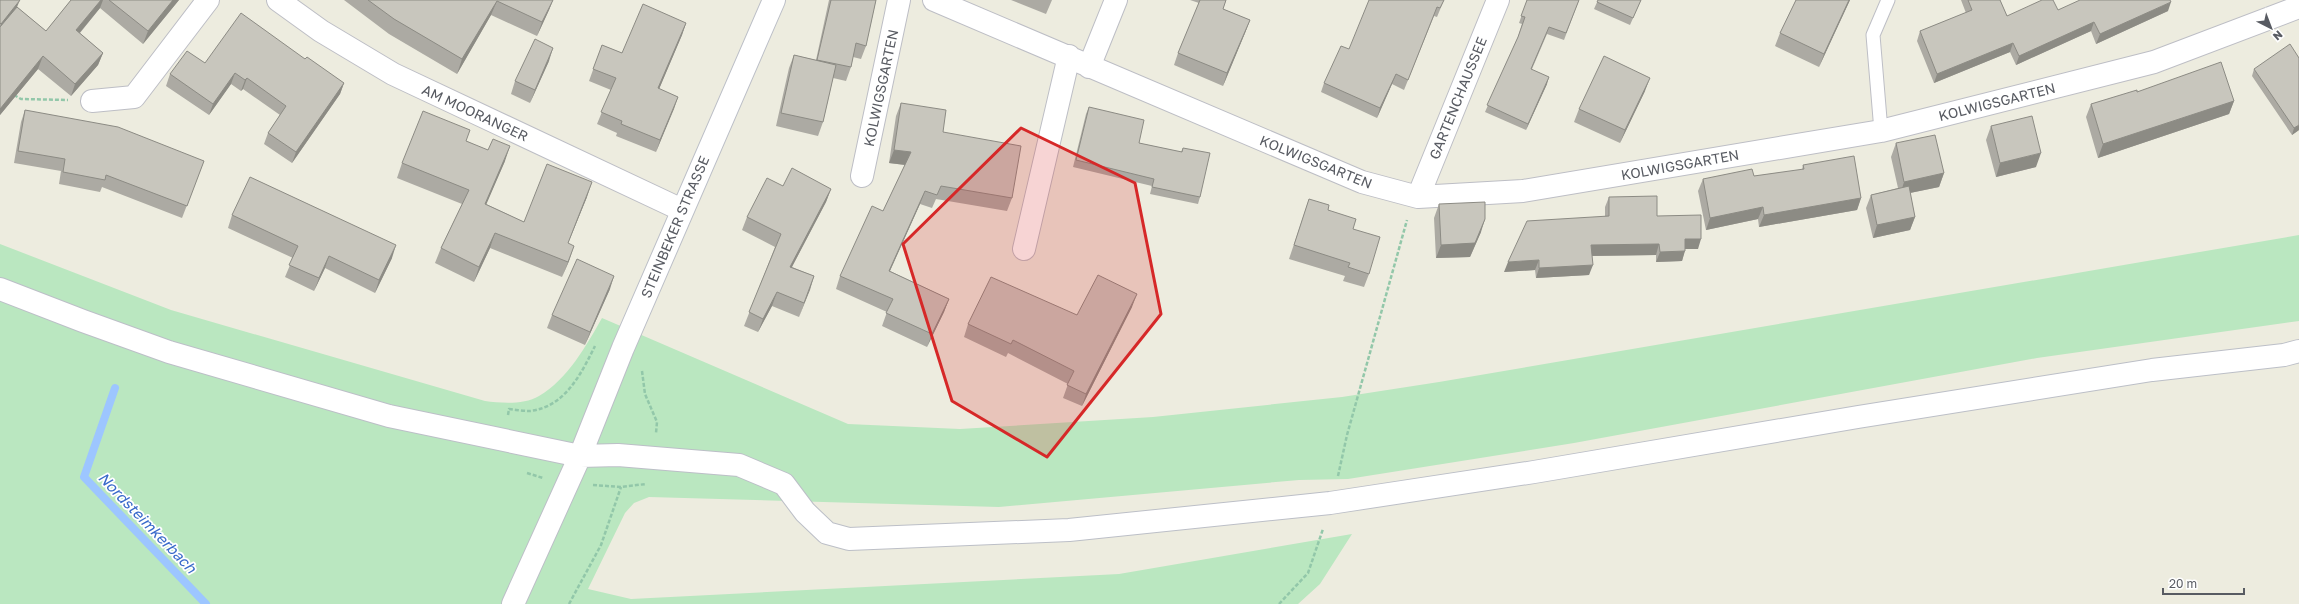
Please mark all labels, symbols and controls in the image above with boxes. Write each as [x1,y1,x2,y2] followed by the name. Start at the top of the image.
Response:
[2251,8,2291,48] north arrow
[860,28,901,148] street label: KOLWIGSGARTEN
[2271,28,2285,43] text: N
[1425,34,1490,162] street label: GARTENCHAUSSEE
[1937,79,2057,124] street label: KOLWIGSGARTEN
[419,81,531,145] street label: AM MOORANGER
[1257,131,1375,192] street label: KOLWIGSGARTEN
[1619,146,1740,183] street label: KOLWIGSGARTEN
[637,153,712,301] street label: STEINBEKER STRASSE
[95,468,201,577] water label: Nordsteimkerbach
[2163,570,2244,596] scale bar
[2169,576,2197,591] text: 20 m

